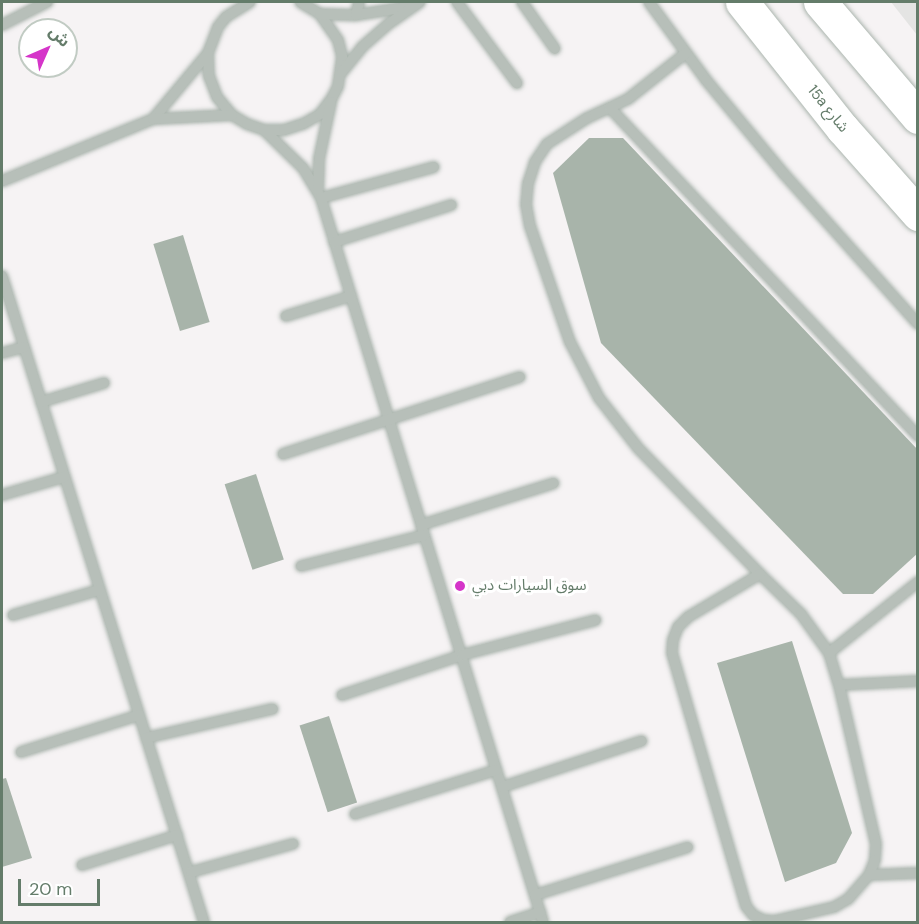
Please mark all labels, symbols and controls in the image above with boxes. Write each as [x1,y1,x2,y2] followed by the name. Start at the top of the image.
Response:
[18,18,78,78] north arrow
[44,21,75,52] text: ش
[804,82,852,136] street label: 15a شارع
[472,577,586,595] place label: سوق السيارات دبي
[453,579,467,593] marker: سوق السيارات دبي
[21,867,104,905] scale bar
[29,877,72,901] text: 20 m

